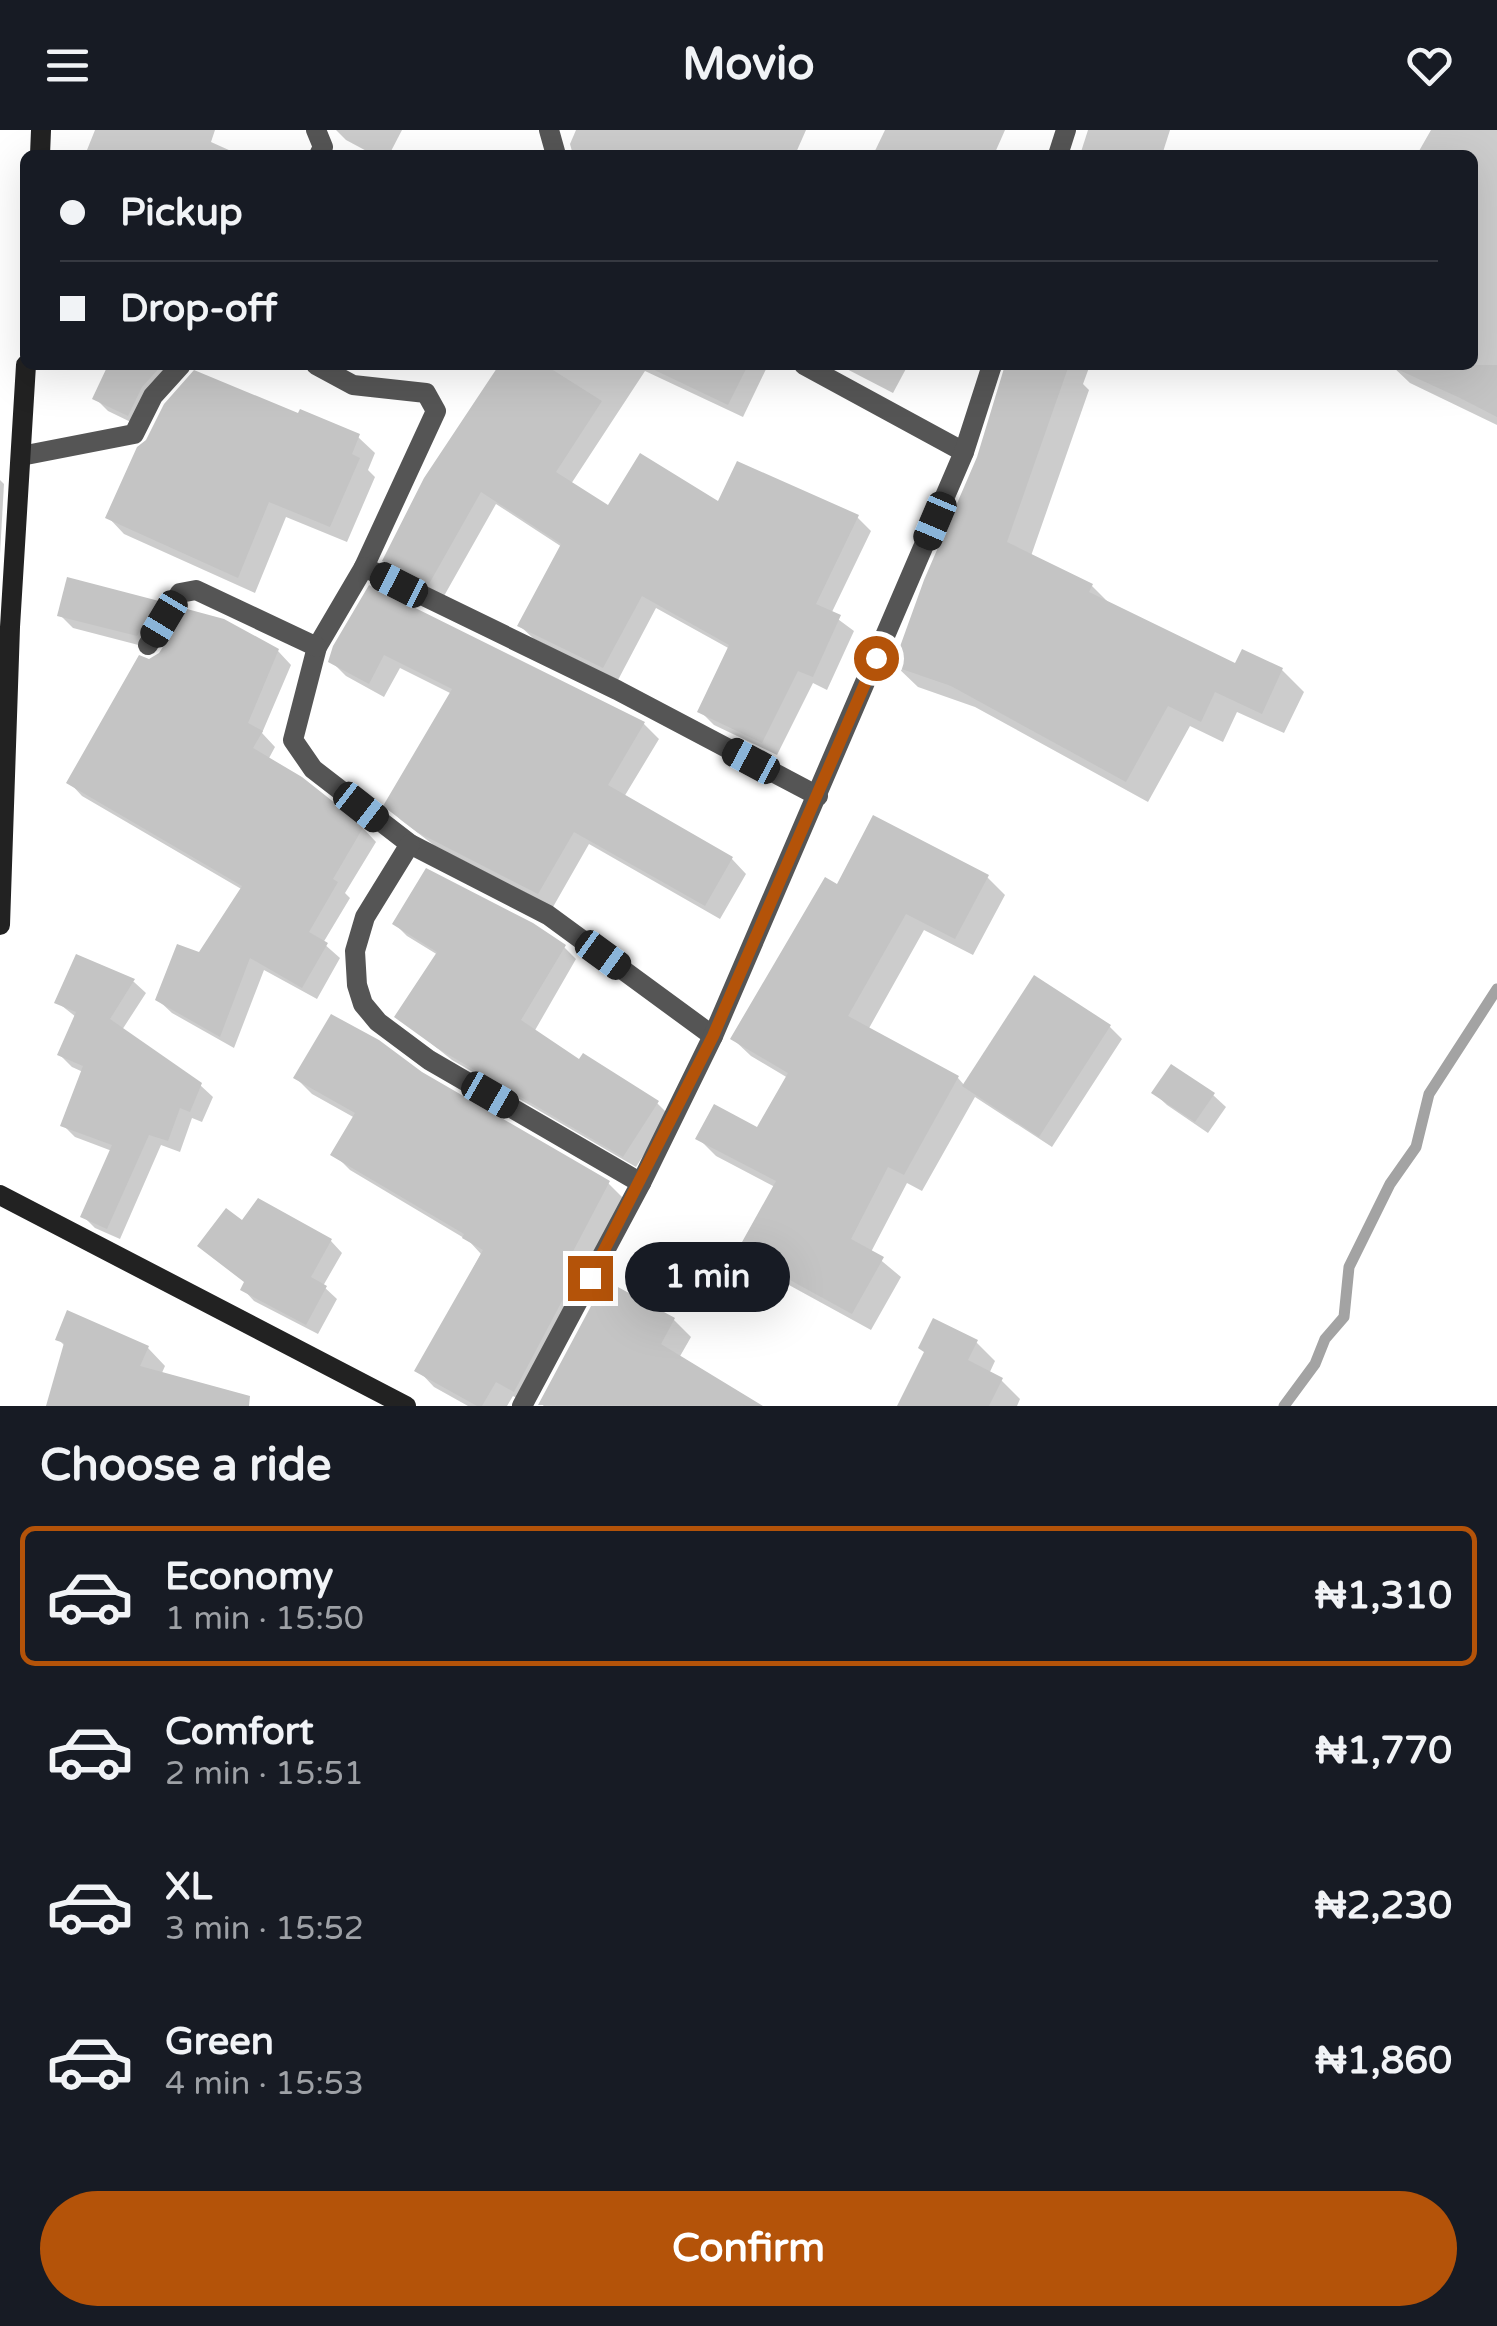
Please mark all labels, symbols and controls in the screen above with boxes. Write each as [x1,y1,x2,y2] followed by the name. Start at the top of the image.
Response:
[40,38,95,93] icon: menu
[682,38,815,92] text: Movio
[1402,38,1457,93] icon: heart
[120,190,243,236] text: Pickup
[120,286,277,332] text: Drop-off
[909,488,961,554] car
[365,558,433,612] car
[136,586,192,652] car
[854,636,899,681] route start
[717,734,785,788] car
[328,777,394,837] car
[570,925,636,985] car
[457,1067,523,1123] car
[625,1243,790,1313] callout: 1 min
[568,1256,613,1301] route end
[665,1258,750,1296] text: 1 min
[40,1439,331,1493] text: Choose a ride
[45,1551,135,1641] icon: car
[165,1554,333,1600] text: Economy
[1315,1573,1452,1619] text: ₦1,310
[165,1600,364,1638] text: 1 min · 15:50
[45,1706,135,1796] icon: car
[165,1709,314,1755] text: Comfort
[1315,1728,1452,1774] text: ₦1,770
[165,1755,364,1793] text: 2 min · 15:51
[45,1861,135,1951] icon: car
[165,1864,212,1910] text: XL
[1315,1883,1452,1929] text: ₦2,230
[165,1910,364,1948] text: 3 min · 15:52
[45,2016,135,2106] icon: car
[165,2019,274,2065] text: Green
[1315,2038,1452,2084] text: ₦1,860
[165,2065,364,2103] text: 4 min · 15:53
[40,2191,1457,2306] button: Confirm

